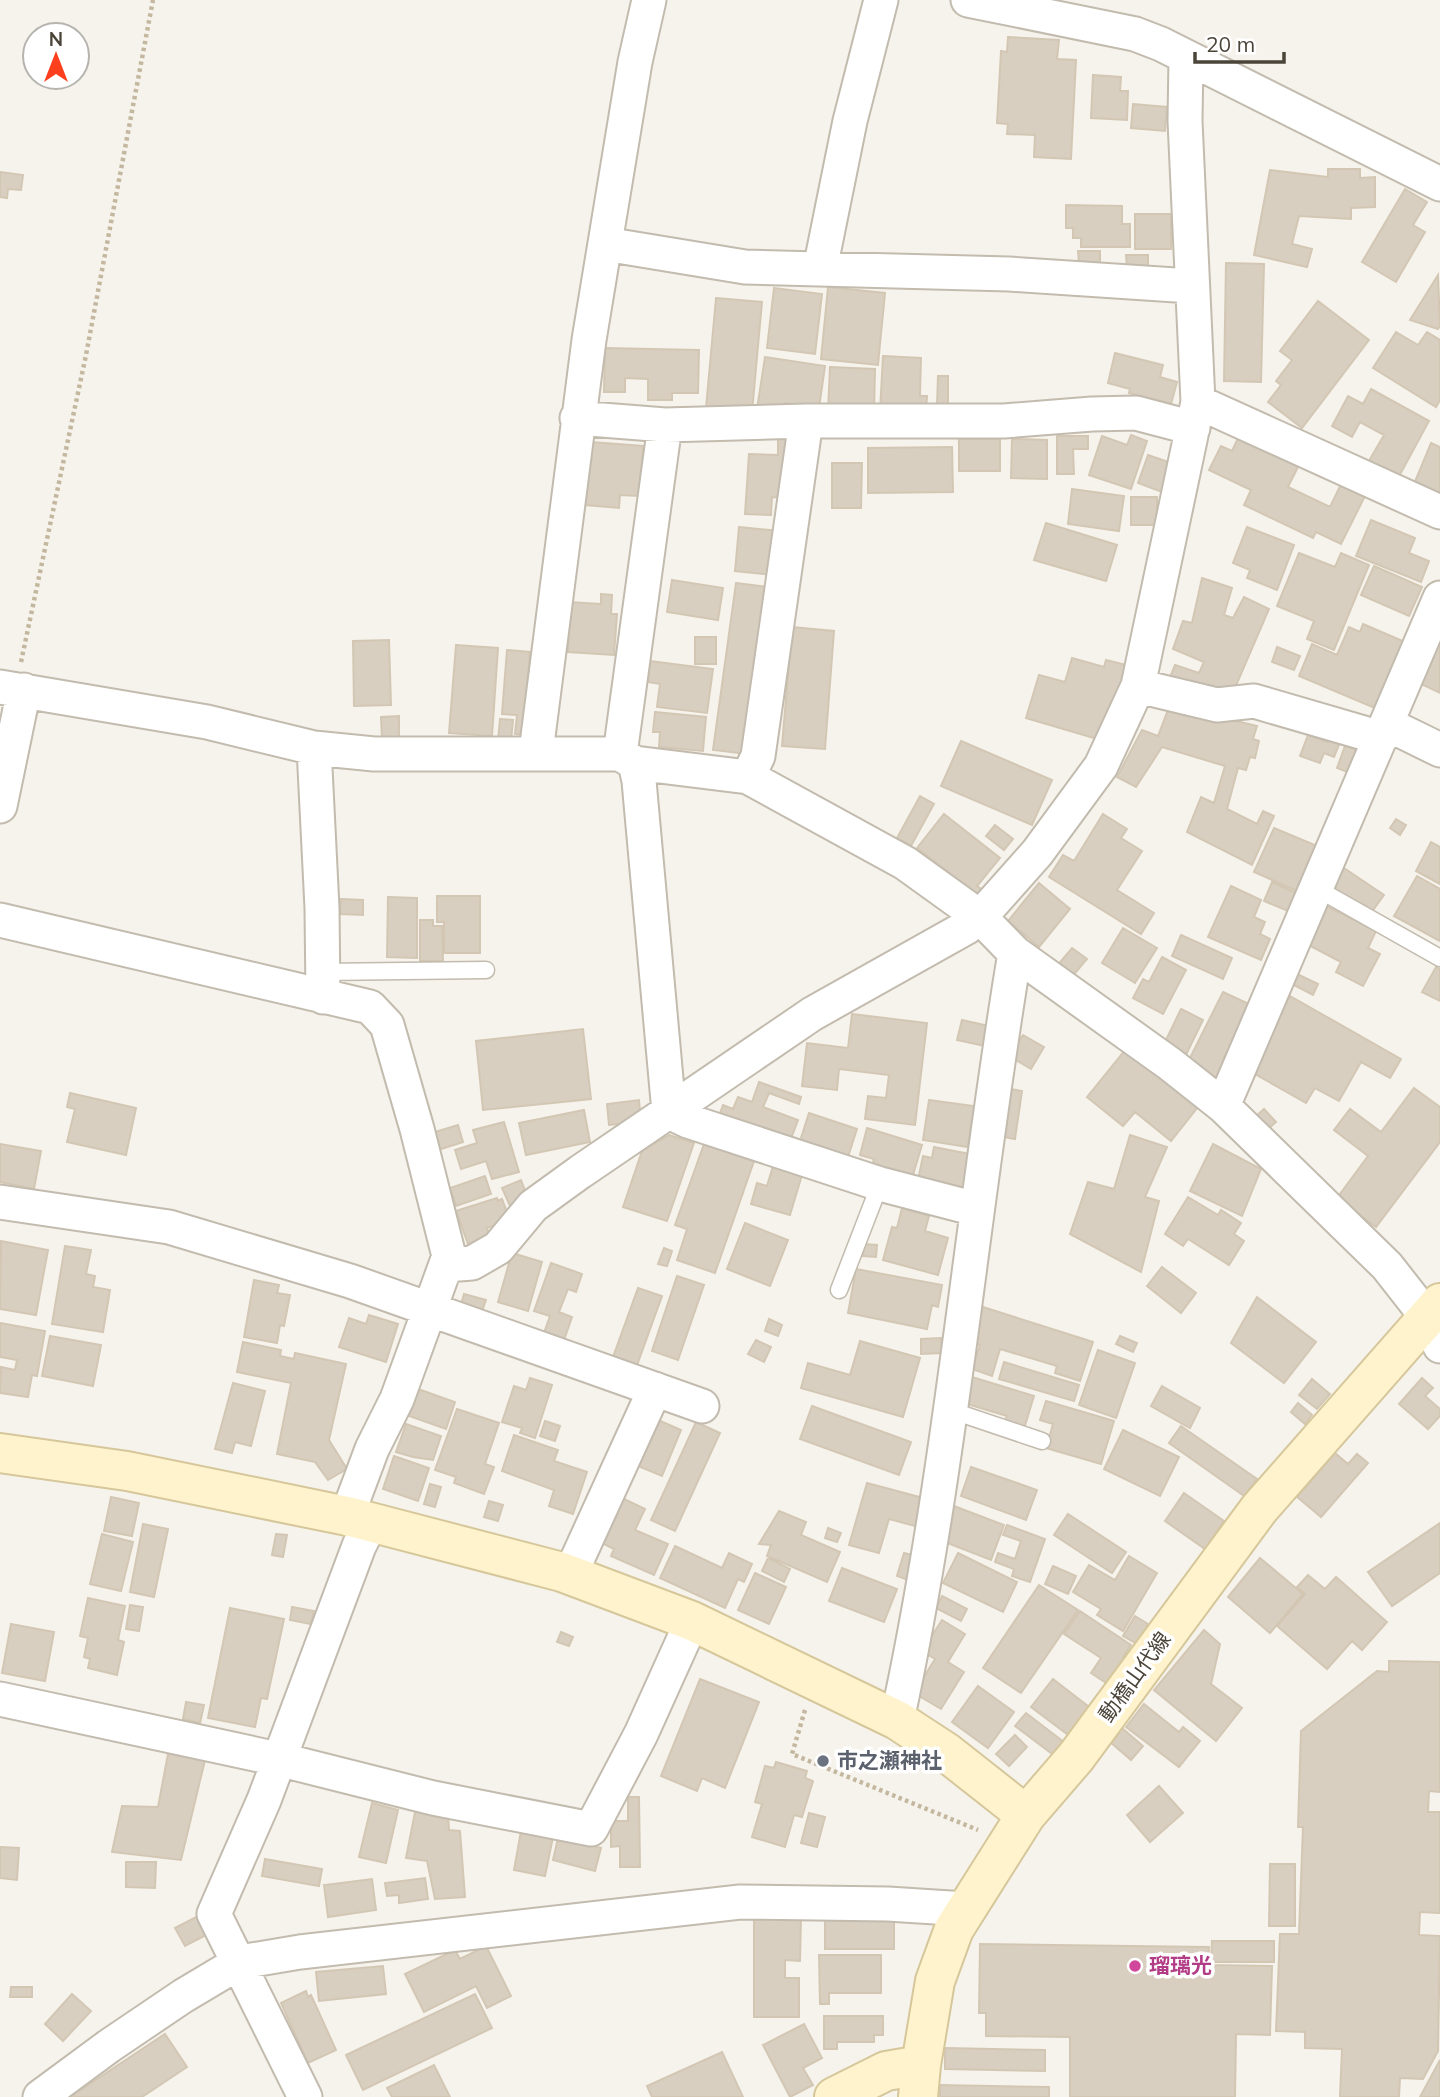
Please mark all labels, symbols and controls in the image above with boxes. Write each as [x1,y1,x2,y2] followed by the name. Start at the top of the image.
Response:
[21,21,91,91] north arrow
[1195,21,1284,65] scale bar
[49,27,63,51] text: N
[1206,31,1255,57] text: 20 m
[1093,1626,1176,1727] street label: 動橋山代線
[837,1747,942,1773] place label: 市之瀬神社
[815,1753,831,1769] marker: 市之瀬神社
[1149,1952,1212,1978] place label: 瑠璃光
[1127,1958,1143,1974] marker: 瑠璃光

